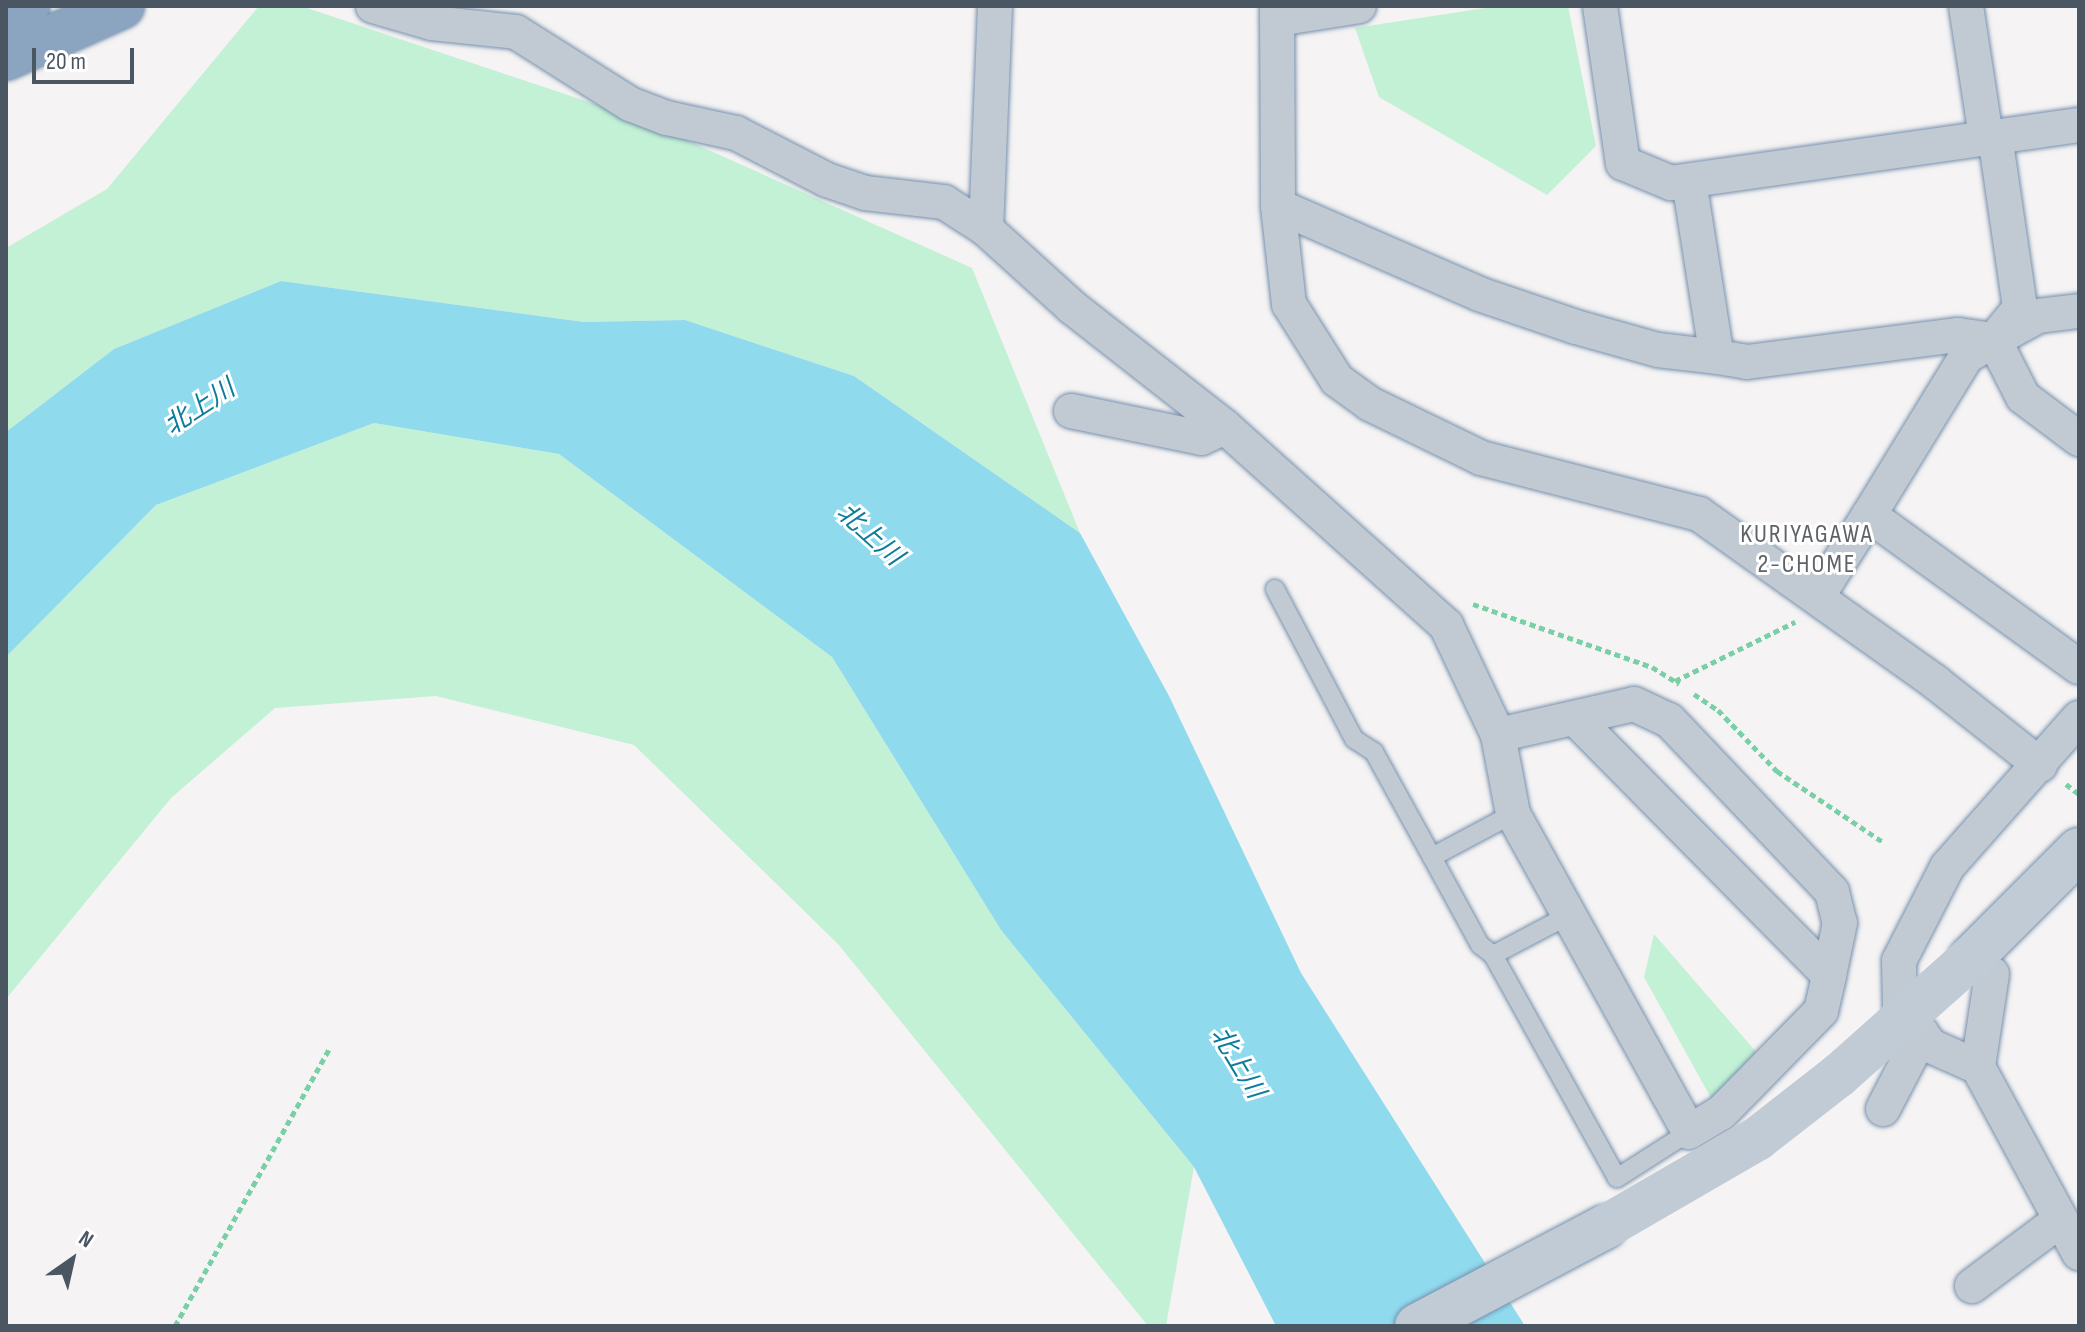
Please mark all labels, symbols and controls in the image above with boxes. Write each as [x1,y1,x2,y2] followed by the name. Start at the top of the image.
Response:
[36,32,138,82] scale bar
[46,47,86,76] text: 20 m
[159,374,241,442] water label: 北上川
[830,497,908,573] water label: 北上川
[1740,519,1874,580] district label: KURIYAGAWA 2-CHOME
[1204,1022,1270,1104] water label: 北上川
[32,1220,112,1300] north arrow
[73,1225,98,1254] text: N

